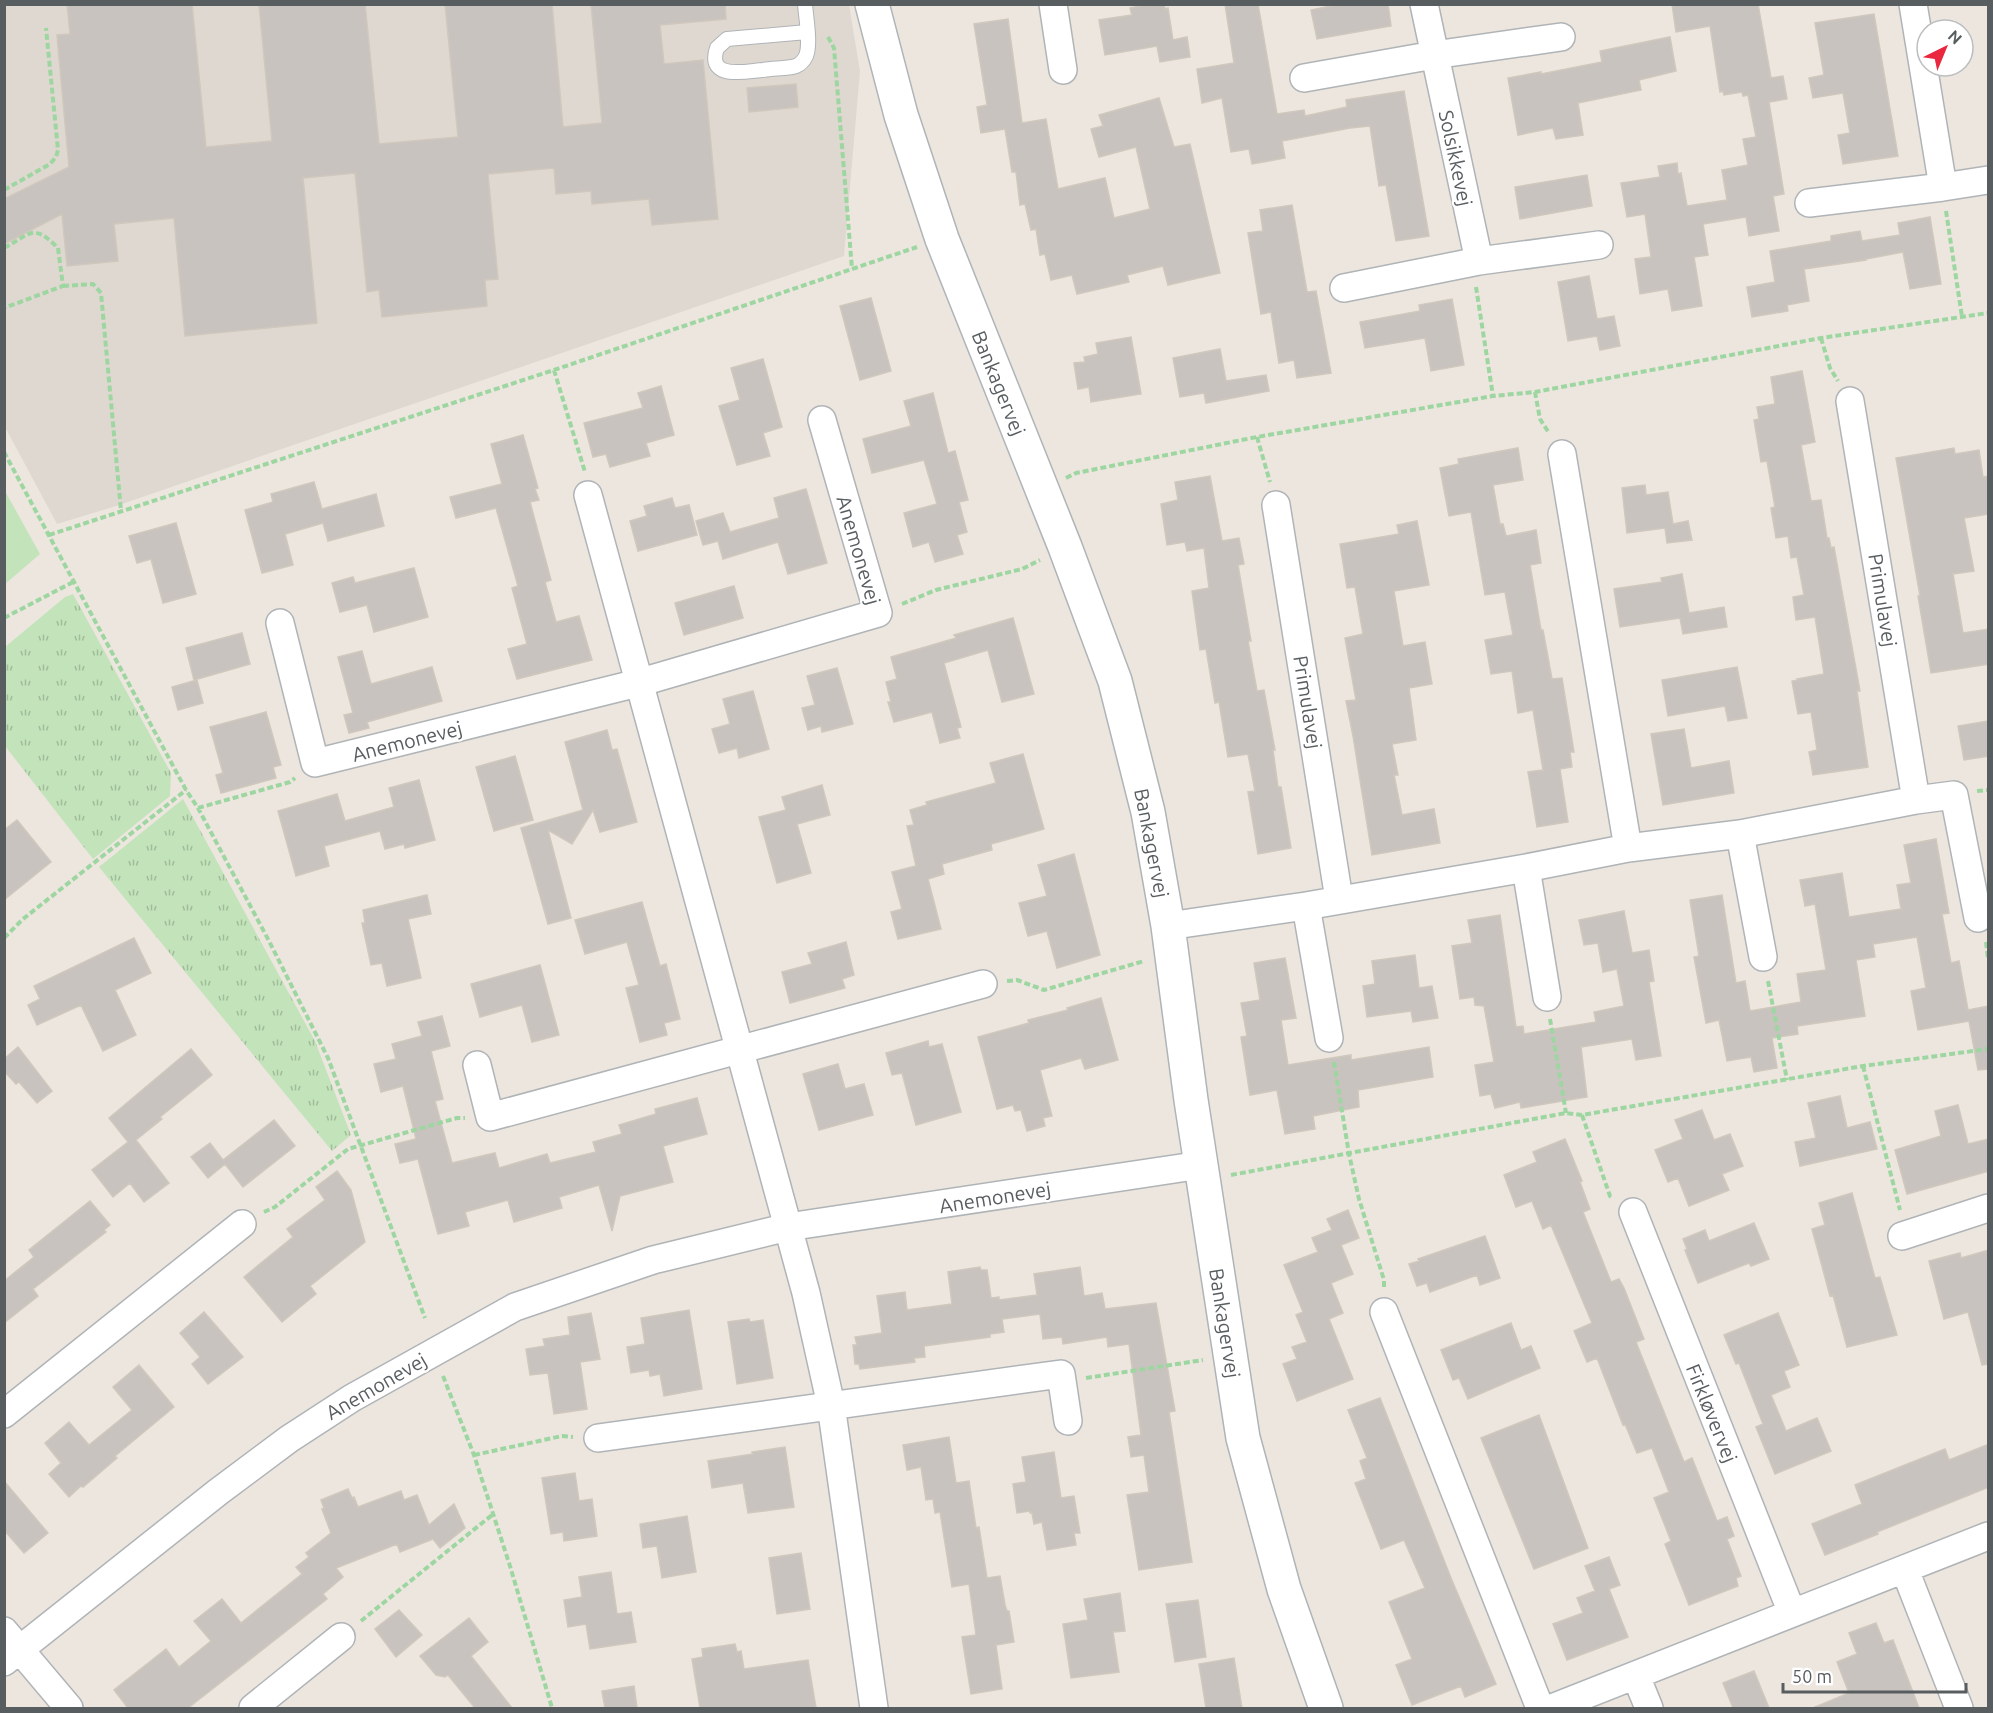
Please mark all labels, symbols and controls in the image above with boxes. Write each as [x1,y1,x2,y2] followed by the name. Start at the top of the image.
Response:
[1915,18,1975,78] north arrow
[1945,26,1966,48] text: N
[1435,108,1477,208] street label: Solsikkevej
[968,327,1030,439] street label: Bankagervej
[832,493,886,607] street label: Anemonevej
[1864,552,1902,648] street label: Primulavej
[1289,654,1327,750] street label: Primulavej
[350,716,464,766] street label: Anemonevej
[1130,786,1174,900] street label: Bankagervej
[938,1177,1052,1217] street label: Anemonevej
[1205,1266,1245,1380] street label: Bankagervej
[322,1348,430,1424] street label: Anemonevej
[1682,1360,1742,1466] street label: Firkløvervej
[1783,1656,1966,1694] scale bar
[1792,1666,1832,1686] text: 50 m

